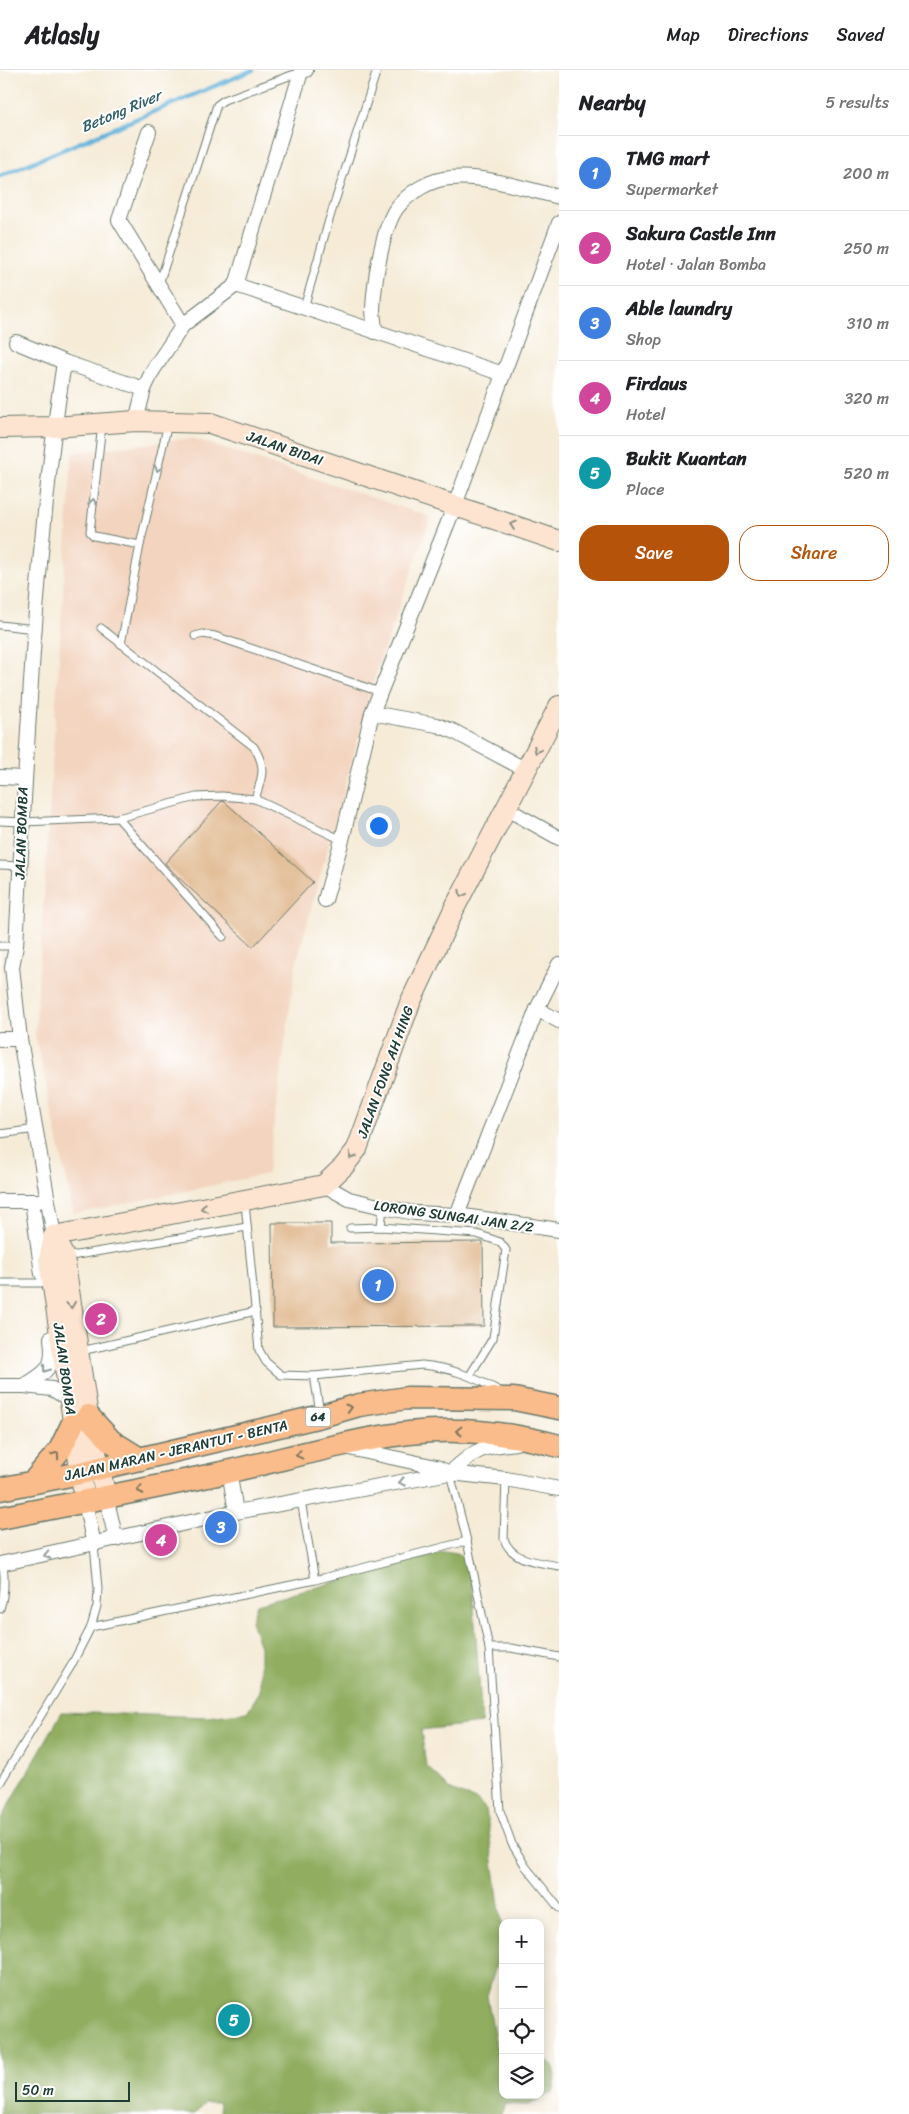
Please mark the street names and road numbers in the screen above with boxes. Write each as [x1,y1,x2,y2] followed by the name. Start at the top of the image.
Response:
[242,423,327,474] street label: JALAN BIDAI
[7,786,36,881] street label: JALAN BOMBA
[350,1002,421,1143] street label: JALAN FONG AH HING
[373,1193,535,1240] street label: LORONG SUNGAI JAN 2/2
[46,1320,83,1417] street label: JALAN BOMBA
[306,1408,330,1426] road number: 64
[61,1413,290,1489] street label: JALAN MARAN - JERANTUT - BENTA

